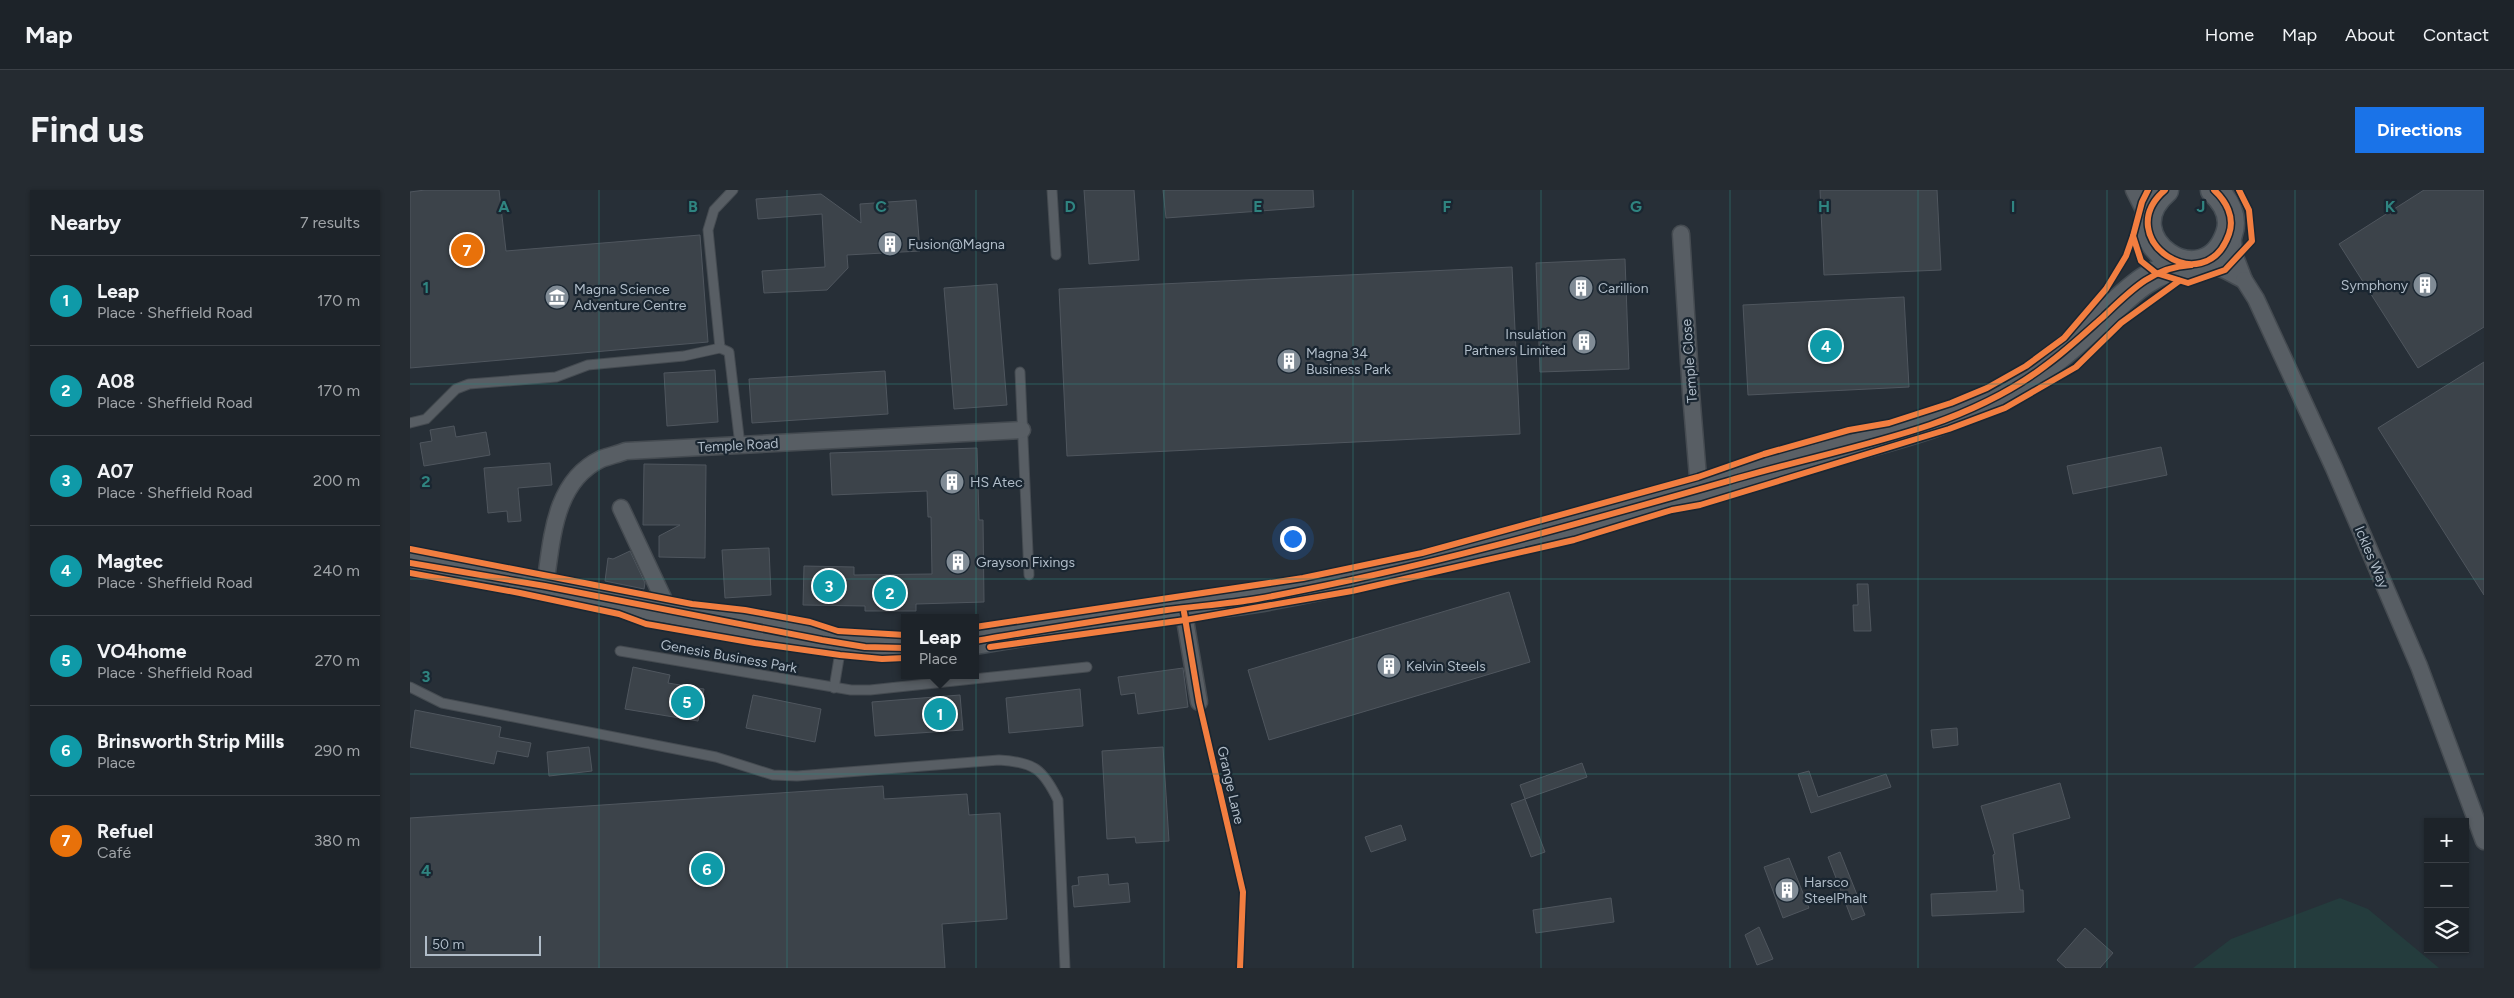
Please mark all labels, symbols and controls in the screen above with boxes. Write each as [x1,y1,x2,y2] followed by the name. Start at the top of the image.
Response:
[25,20,73,49] text: Map
[2205,24,2254,46] text: Home
[2282,24,2317,46] text: Map
[2345,24,2395,46] text: About
[2423,24,2489,46] text: Contact
[2355,107,2484,153] button: Directions
[30,109,144,151] text: Find us
[498,197,510,216] text: A
[688,197,698,216] text: B
[875,197,887,216] text: C
[1064,197,1076,216] text: D
[1253,197,1263,216] text: E
[1443,197,1452,216] text: F
[1630,197,1642,216] text: G
[1818,197,1830,216] text: H
[2011,197,2015,216] text: I
[2197,197,2205,216] text: J
[2385,197,2396,216] text: K
[50,210,121,235] text: Nearby
[300,213,360,232] text: 7 results
[451,231,483,269] pin: 7
[877,231,903,257] building icon: Fusion@Magna
[908,236,1005,253] place label: Fusion@Magna
[2412,272,2438,298] building icon: Symphony
[1568,275,1594,301] building icon: Carillion
[2341,277,2409,294] place label: Symphony
[423,278,429,297] text: 1
[97,280,139,303] text: Leap
[1598,280,1649,297] place label: Carillion
[574,281,687,314] place label: Magna Science Adventure Centre
[544,284,570,310] museum icon: Magna Science Adventure Centre
[63,291,69,310] text: 1
[317,291,360,310] text: 170 m
[97,303,253,322] text: Place · Sheffield Road
[1678,318,1701,404] street label: Temple Close
[1464,326,1566,359] place label: Insulation Partners Limited
[1810,327,1842,365] pin: 4
[1571,329,1597,355] building icon: Insulation Partners Limited
[1306,345,1391,378] place label: Magna 34 Business Park
[1276,348,1302,374] building icon: Magna 34 Business Park
[97,370,135,393] text: A08
[61,381,71,400] text: 2
[317,381,360,400] text: 170 m
[97,393,253,412] text: Place · Sheffield Road
[697,435,779,456] street label: Temple Road
[97,460,133,483] text: A07
[939,469,965,495] building icon: HS Atec
[62,471,70,490] text: 3
[313,471,360,490] text: 200 m
[421,472,431,491] text: 2
[970,474,1023,491] place label: HS Atec
[97,483,253,502] text: Place · Sheffield Road
[2351,523,2393,592] street label: Ickles Way
[1280,526,1306,552] your location
[945,549,971,575] building icon: Grayson Fixings
[97,550,163,573] text: Magtec
[976,554,1075,571] place label: Grayson Fixings
[61,561,71,580] text: 4
[313,561,360,580] text: 240 m
[813,567,845,605] pin: 3
[97,573,253,592] text: Place · Sheffield Road
[874,574,906,612] pin: 2
[901,614,979,679] popup
[919,626,961,649] text: Leap
[659,636,799,677] street label: Genesis Business Park
[97,640,186,663] text: VO4home
[919,649,957,668] text: Place
[61,651,71,670] text: 5
[315,651,360,670] text: 270 m
[1376,653,1402,679] building icon: Kelvin Steels
[1406,658,1486,675] place label: Kelvin Steels
[97,663,253,682] text: Place · Sheffield Road
[422,667,431,686] text: 3
[671,683,703,721] pin: 5
[924,695,956,733] pin: 1
[97,730,284,753] text: Brinsworth Strip Mills
[61,741,71,760] text: 6
[314,741,360,760] text: 290 m
[1213,744,1248,826] street label: Grange Lane
[97,753,135,772] text: Place
[2424,818,2469,953] map controls
[2424,818,2469,863] button: +
[97,820,153,843] text: Refuel
[62,831,70,850] text: 7
[314,831,360,850] text: 380 m
[97,843,131,862] text: Café
[691,850,723,888] pin: 6
[421,861,431,880] text: 4
[2424,863,2469,908] button: −
[1804,874,1868,907] place label: Harsco SteelPhalt
[1774,877,1800,903] building icon: Harsco SteelPhalt
[2424,908,2469,953] button: layers
[425,933,541,956] scale bar
[432,936,464,953] text: 50 m

